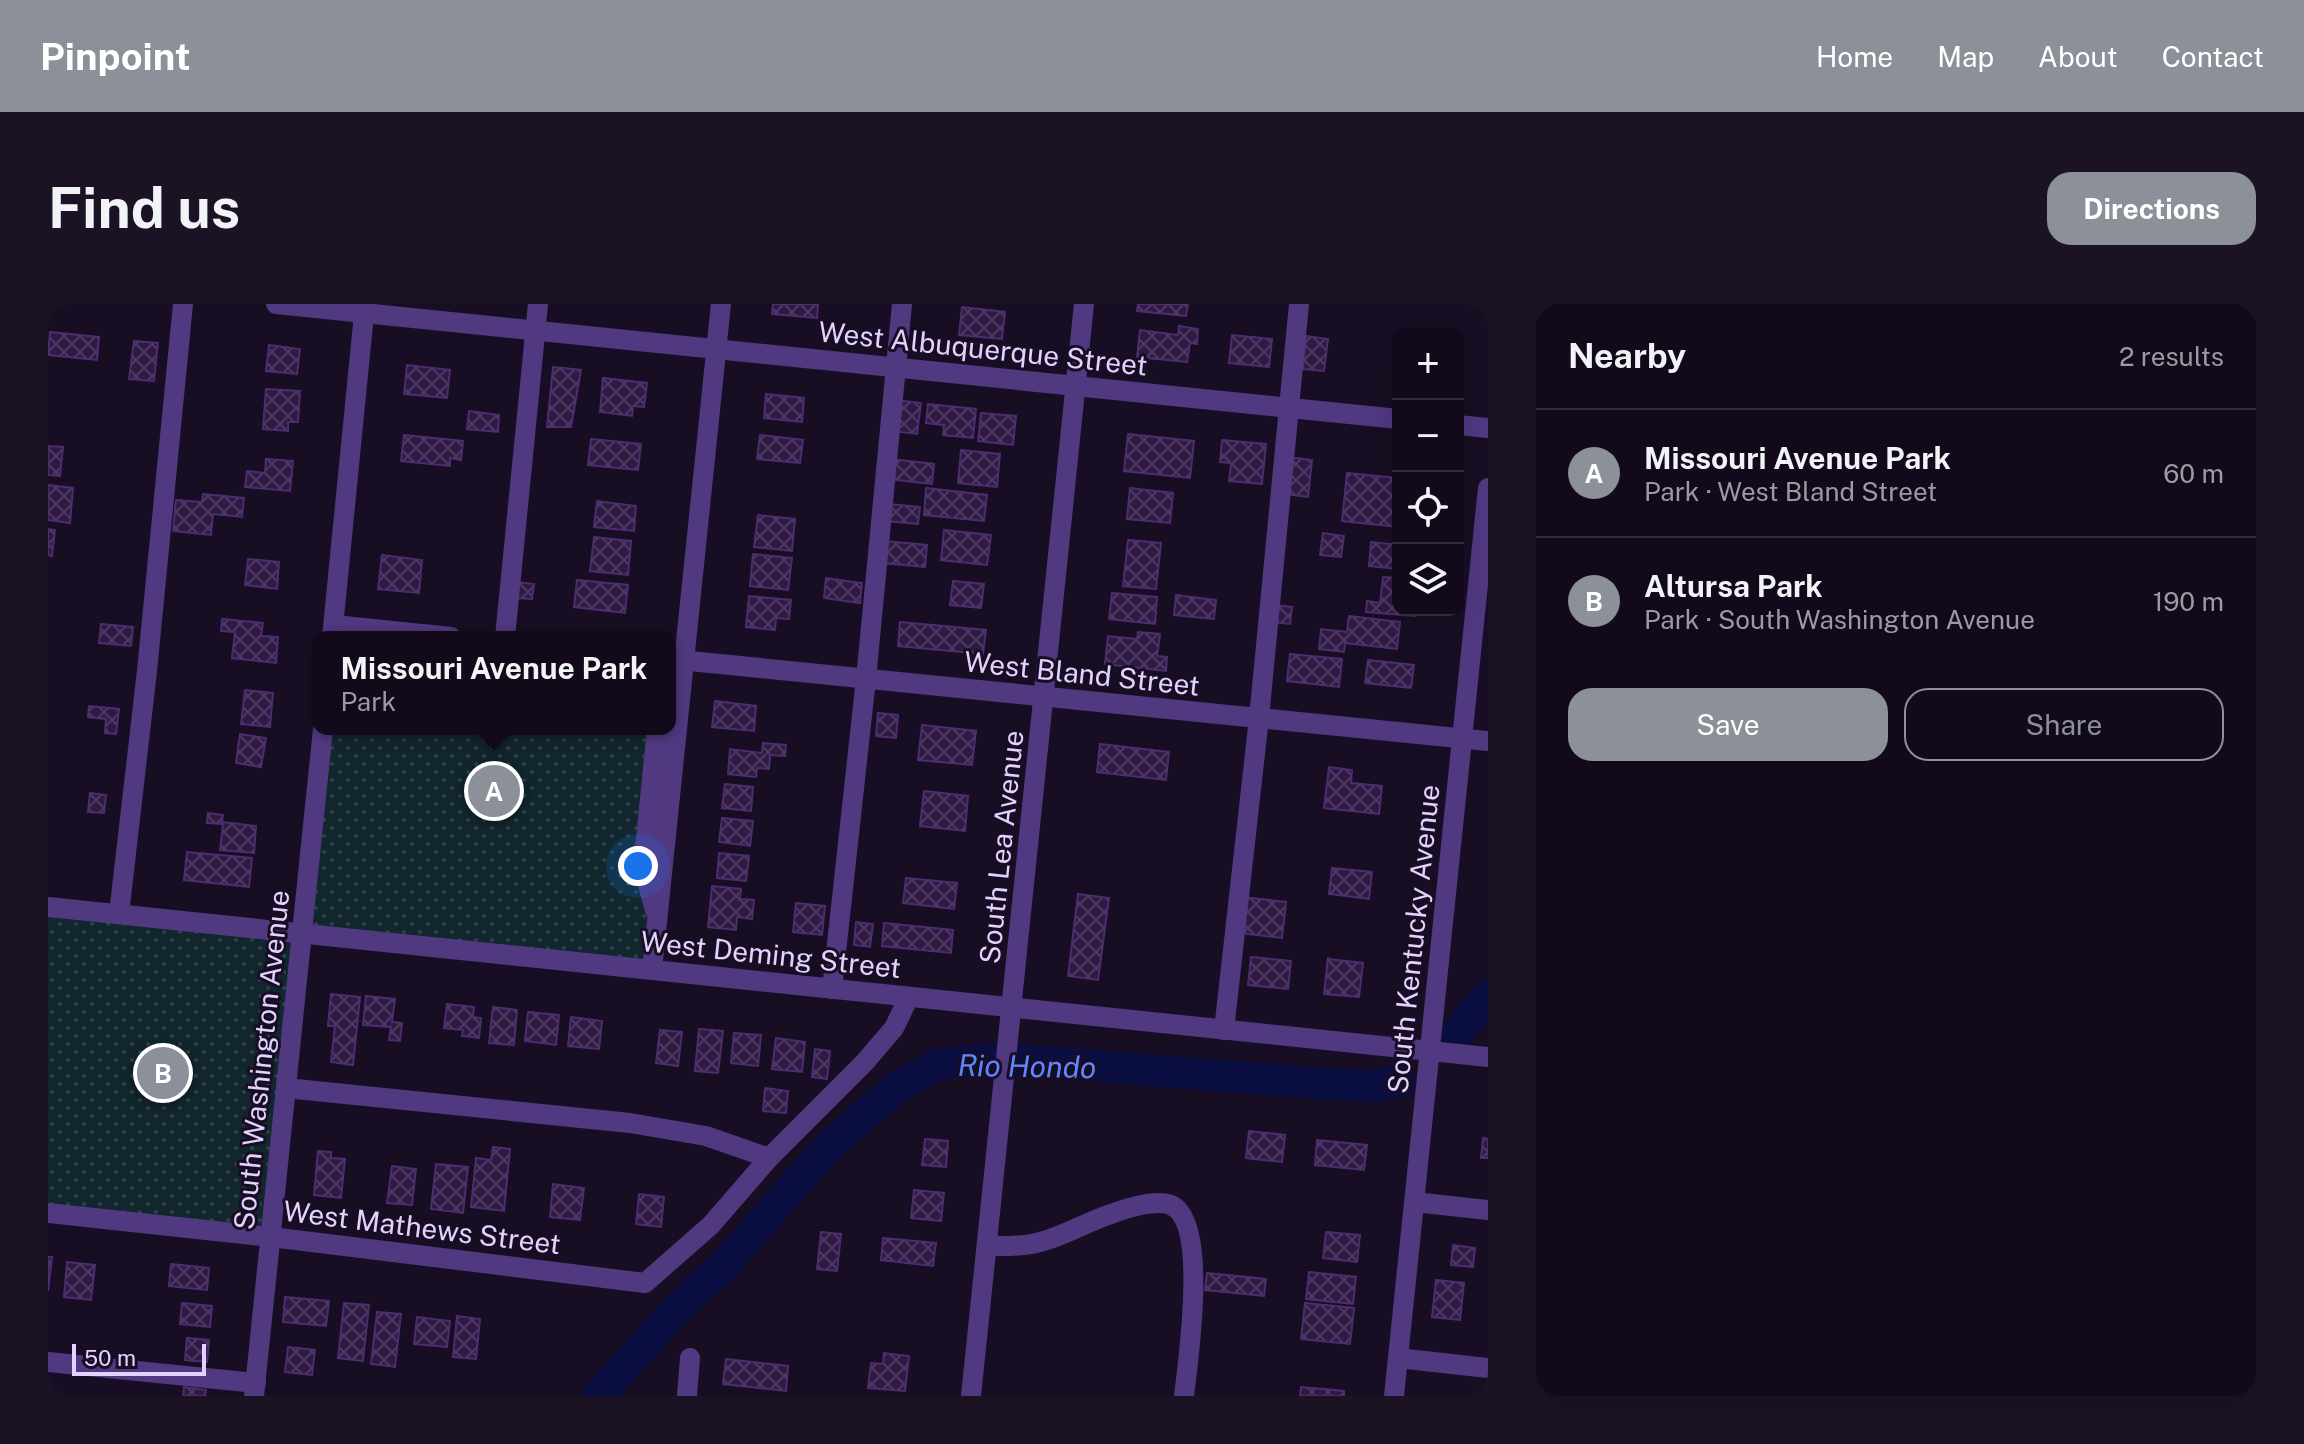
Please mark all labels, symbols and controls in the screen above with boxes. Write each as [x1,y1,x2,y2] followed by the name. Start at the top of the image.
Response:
[40,34,190,79] text: Pinpoint
[1816,40,1893,73] text: Home
[1937,40,1994,73] text: Map
[2038,40,2118,73] text: About
[2162,40,2264,73] text: Contact
[2047,172,2256,245] button: Directions
[48,175,240,241] text: Find us
[817,314,1149,382] street label: West Albuquerque Street
[1392,328,1464,616] map controls
[1392,328,1464,400] button: +
[1568,336,1686,376] text: Nearby
[2119,341,2224,372] text: 2 results
[1392,400,1464,472] button: −
[1644,440,1951,476] text: Missouri Avenue Park
[1585,458,1603,489] text: A
[2163,458,2224,489] text: 60 m
[1392,472,1464,544] button: locate
[1644,476,1937,507] text: Park · West Bland Street
[1392,544,1464,616] button: layers
[1644,568,1823,604] text: Altursa Park
[1585,586,1603,617] text: B
[2153,586,2224,617] text: 190 m
[1644,604,2035,635] text: Park · South Washington Avenue
[312,631,676,735] popup
[963,644,1201,702] street label: West Bland Street
[341,650,647,686] text: Missouri Avenue Park
[341,686,396,717] text: Park
[1568,688,1888,761] button: Save
[1904,688,2224,761] button: Share
[972,729,1030,965] street label: South Lea Avenue
[468,761,520,821] pin: A
[1380,783,1446,1095] street label: South Kentucky Avenue
[618,846,658,886] your location
[227,889,295,1231] street label: South Washington Avenue
[639,924,903,984] street label: West Deming Street
[137,1043,189,1103] pin: B
[957,1047,1097,1085] water label: Rio Hondo
[281,1194,563,1260] street label: West Mathews Street
[72,1340,206,1376] scale bar
[84,1345,136,1371] text: 50 m

